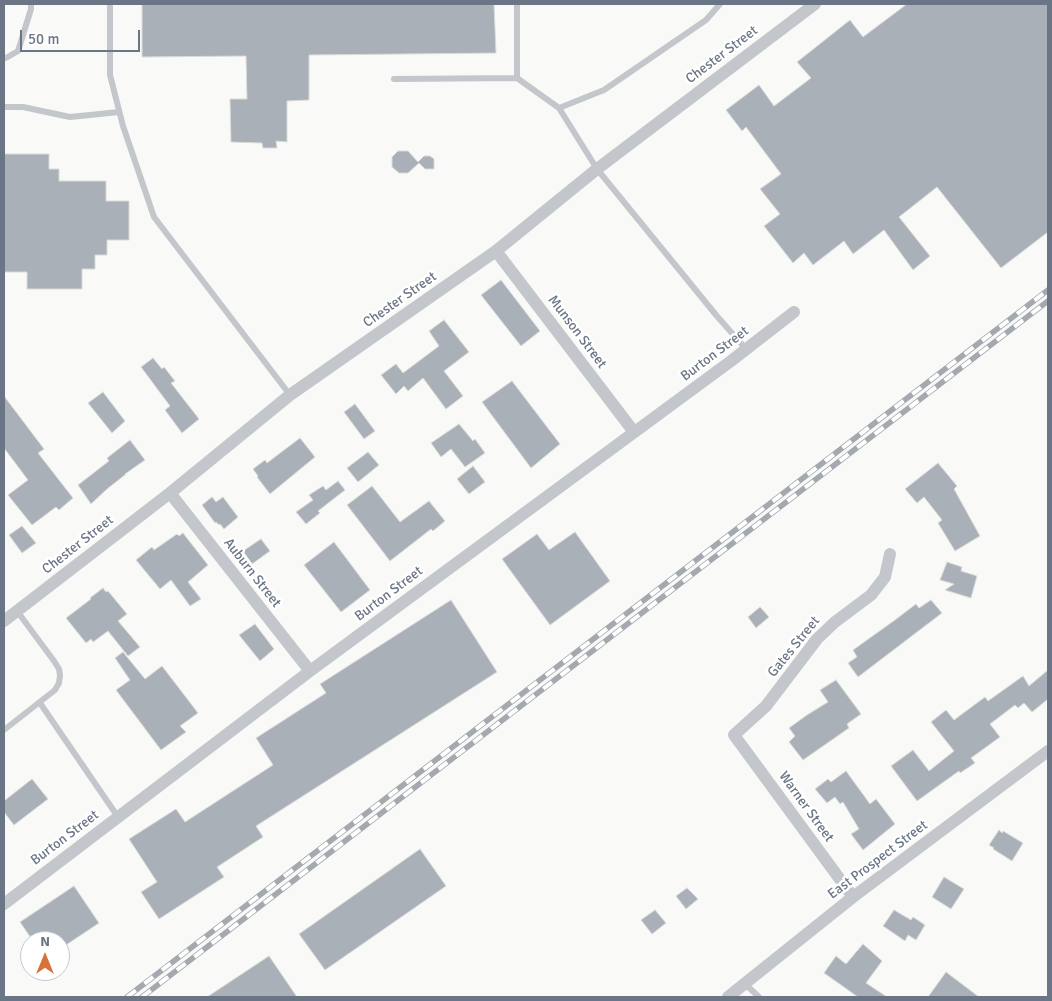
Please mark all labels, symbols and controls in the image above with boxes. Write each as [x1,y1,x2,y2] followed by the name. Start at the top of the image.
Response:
[22,20,142,52] scale bar
[683,23,761,87] street label: Chester Street
[28,30,59,48] text: 50 m
[360,269,440,331] street label: Chester Street
[544,292,610,372] street label: Munson Street
[678,323,752,385] street label: Burton Street
[39,512,117,578] street label: Chester Street
[220,535,284,611] street label: Auburn Street
[352,563,426,625] street label: Burton Street
[764,613,824,681] street label: Gates Street
[775,768,837,846] street label: Warner Street
[28,807,102,869] street label: Burton Street
[825,817,931,903] street label: East Prospect Street
[20,931,70,981] north arrow
[40,933,50,950] text: N

